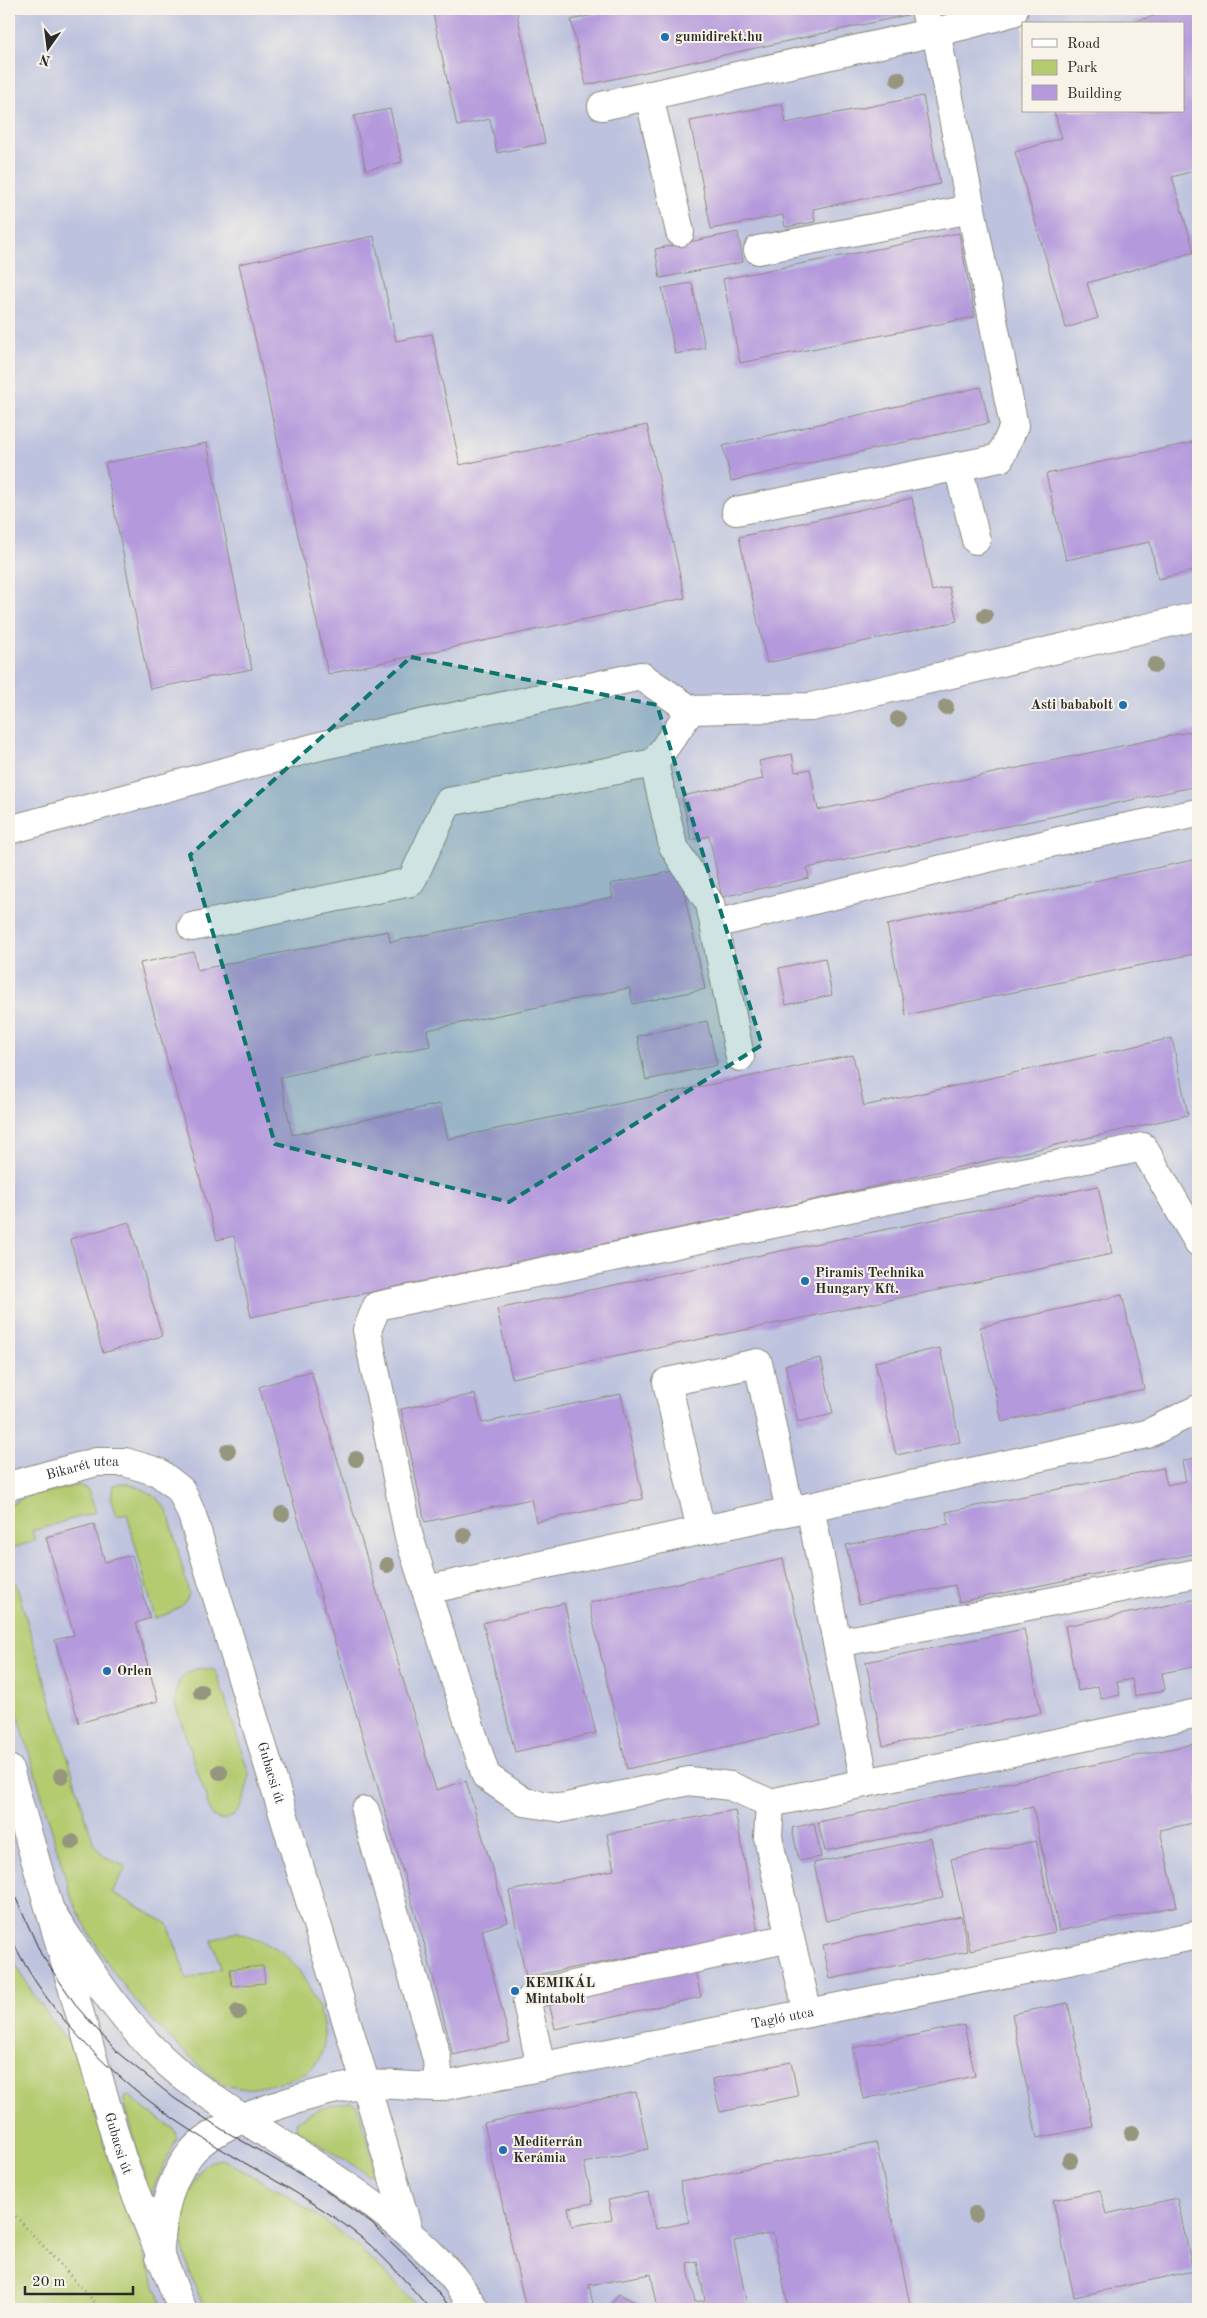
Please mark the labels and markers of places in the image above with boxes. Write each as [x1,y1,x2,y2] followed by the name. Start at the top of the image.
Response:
[675,30,763,44] place label: gumidirekt.hu
[659,31,671,43] marker: gumidirekt.hu
[1030,698,1113,712] place label: Asti bababolt
[1117,699,1129,711] marker: Asti bababolt
[815,1266,924,1296] place label: Piramis Technika Hungary Kft.
[799,1275,811,1287] marker: Piramis Technika Hungary Kft.
[117,1664,152,1678] place label: Orlen
[101,1665,113,1677] marker: Orlen
[525,1973,595,2006] place label: KEMIKÁL Mintabolt
[509,1985,521,1997] marker: KEMIKÁL Mintabolt
[513,2135,583,2165] place label: Mediterrán Kerámia
[497,2144,509,2156] marker: Mediterrán Kerámia

